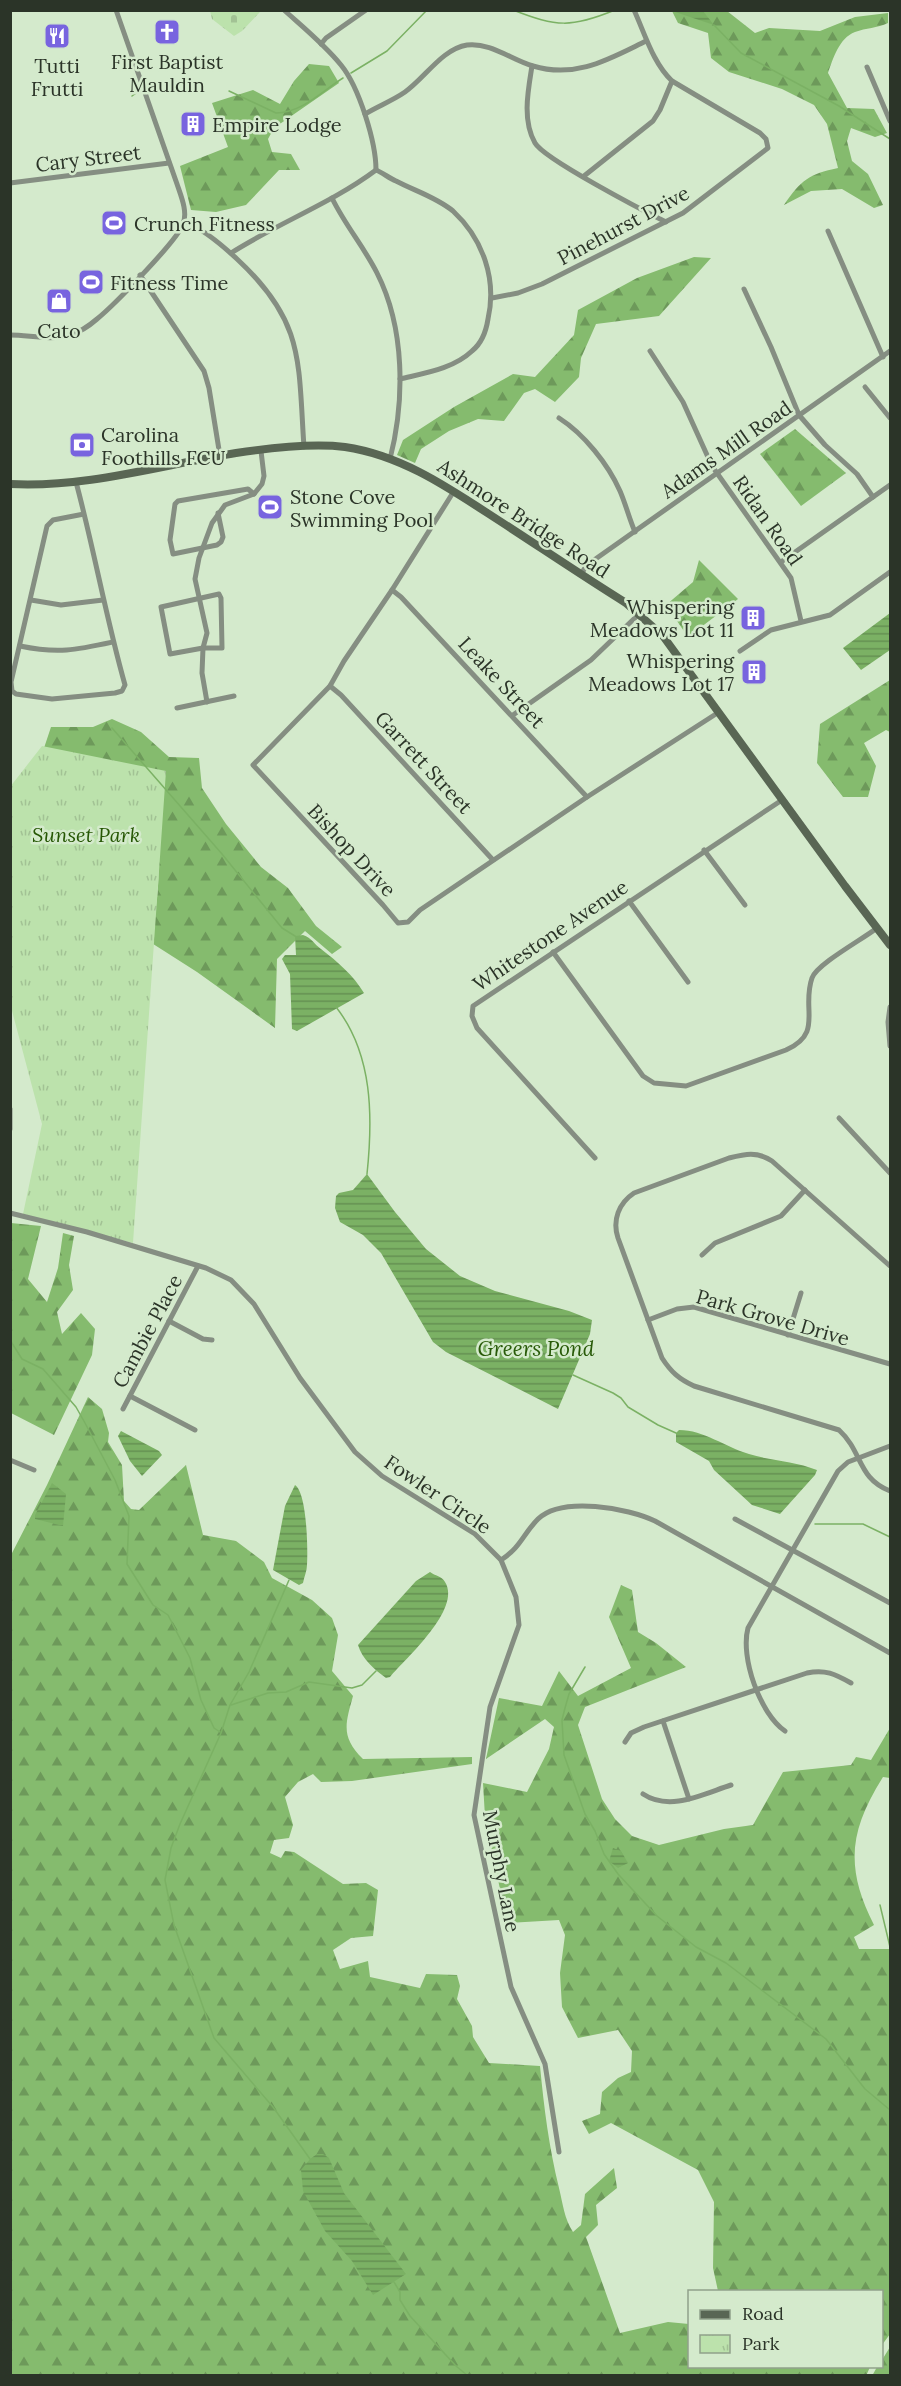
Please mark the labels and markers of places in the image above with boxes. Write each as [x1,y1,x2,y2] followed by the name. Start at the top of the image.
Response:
[152,17,182,47] church icon: First Baptist Mauldin
[42,21,72,51] restaurant icon: Tutti Frutti
[111,49,223,97] place label: First Baptist Mauldin
[31,53,83,101] place label: Tutti Frutti
[178,109,208,139] building icon: Empire Lodge
[212,112,342,137] place label: Empire Lodge
[99,208,129,238] sports icon: Crunch Fitness
[134,211,275,236] place label: Crunch Fitness
[76,267,106,297] sports icon: Fitness Time
[110,270,229,295] place label: Fitness Time
[44,286,74,316] shop icon: Cato
[37,318,81,343] place label: Cato
[101,422,226,470] place label: Carolina Foothills FCU
[67,430,97,460] bank icon: Carolina Foothills FCU
[290,484,433,532] place label: Stone Cove Swimming Pool
[255,492,285,522] sports icon: Stone Cove Swimming Pool
[590,594,735,642] place label: Whispering Meadows Lot 11
[738,603,768,633] building icon: Whispering Meadows Lot 11
[588,648,735,696] place label: Whispering Meadows Lot 17
[739,657,769,687] building icon: Whispering Meadows Lot 17

